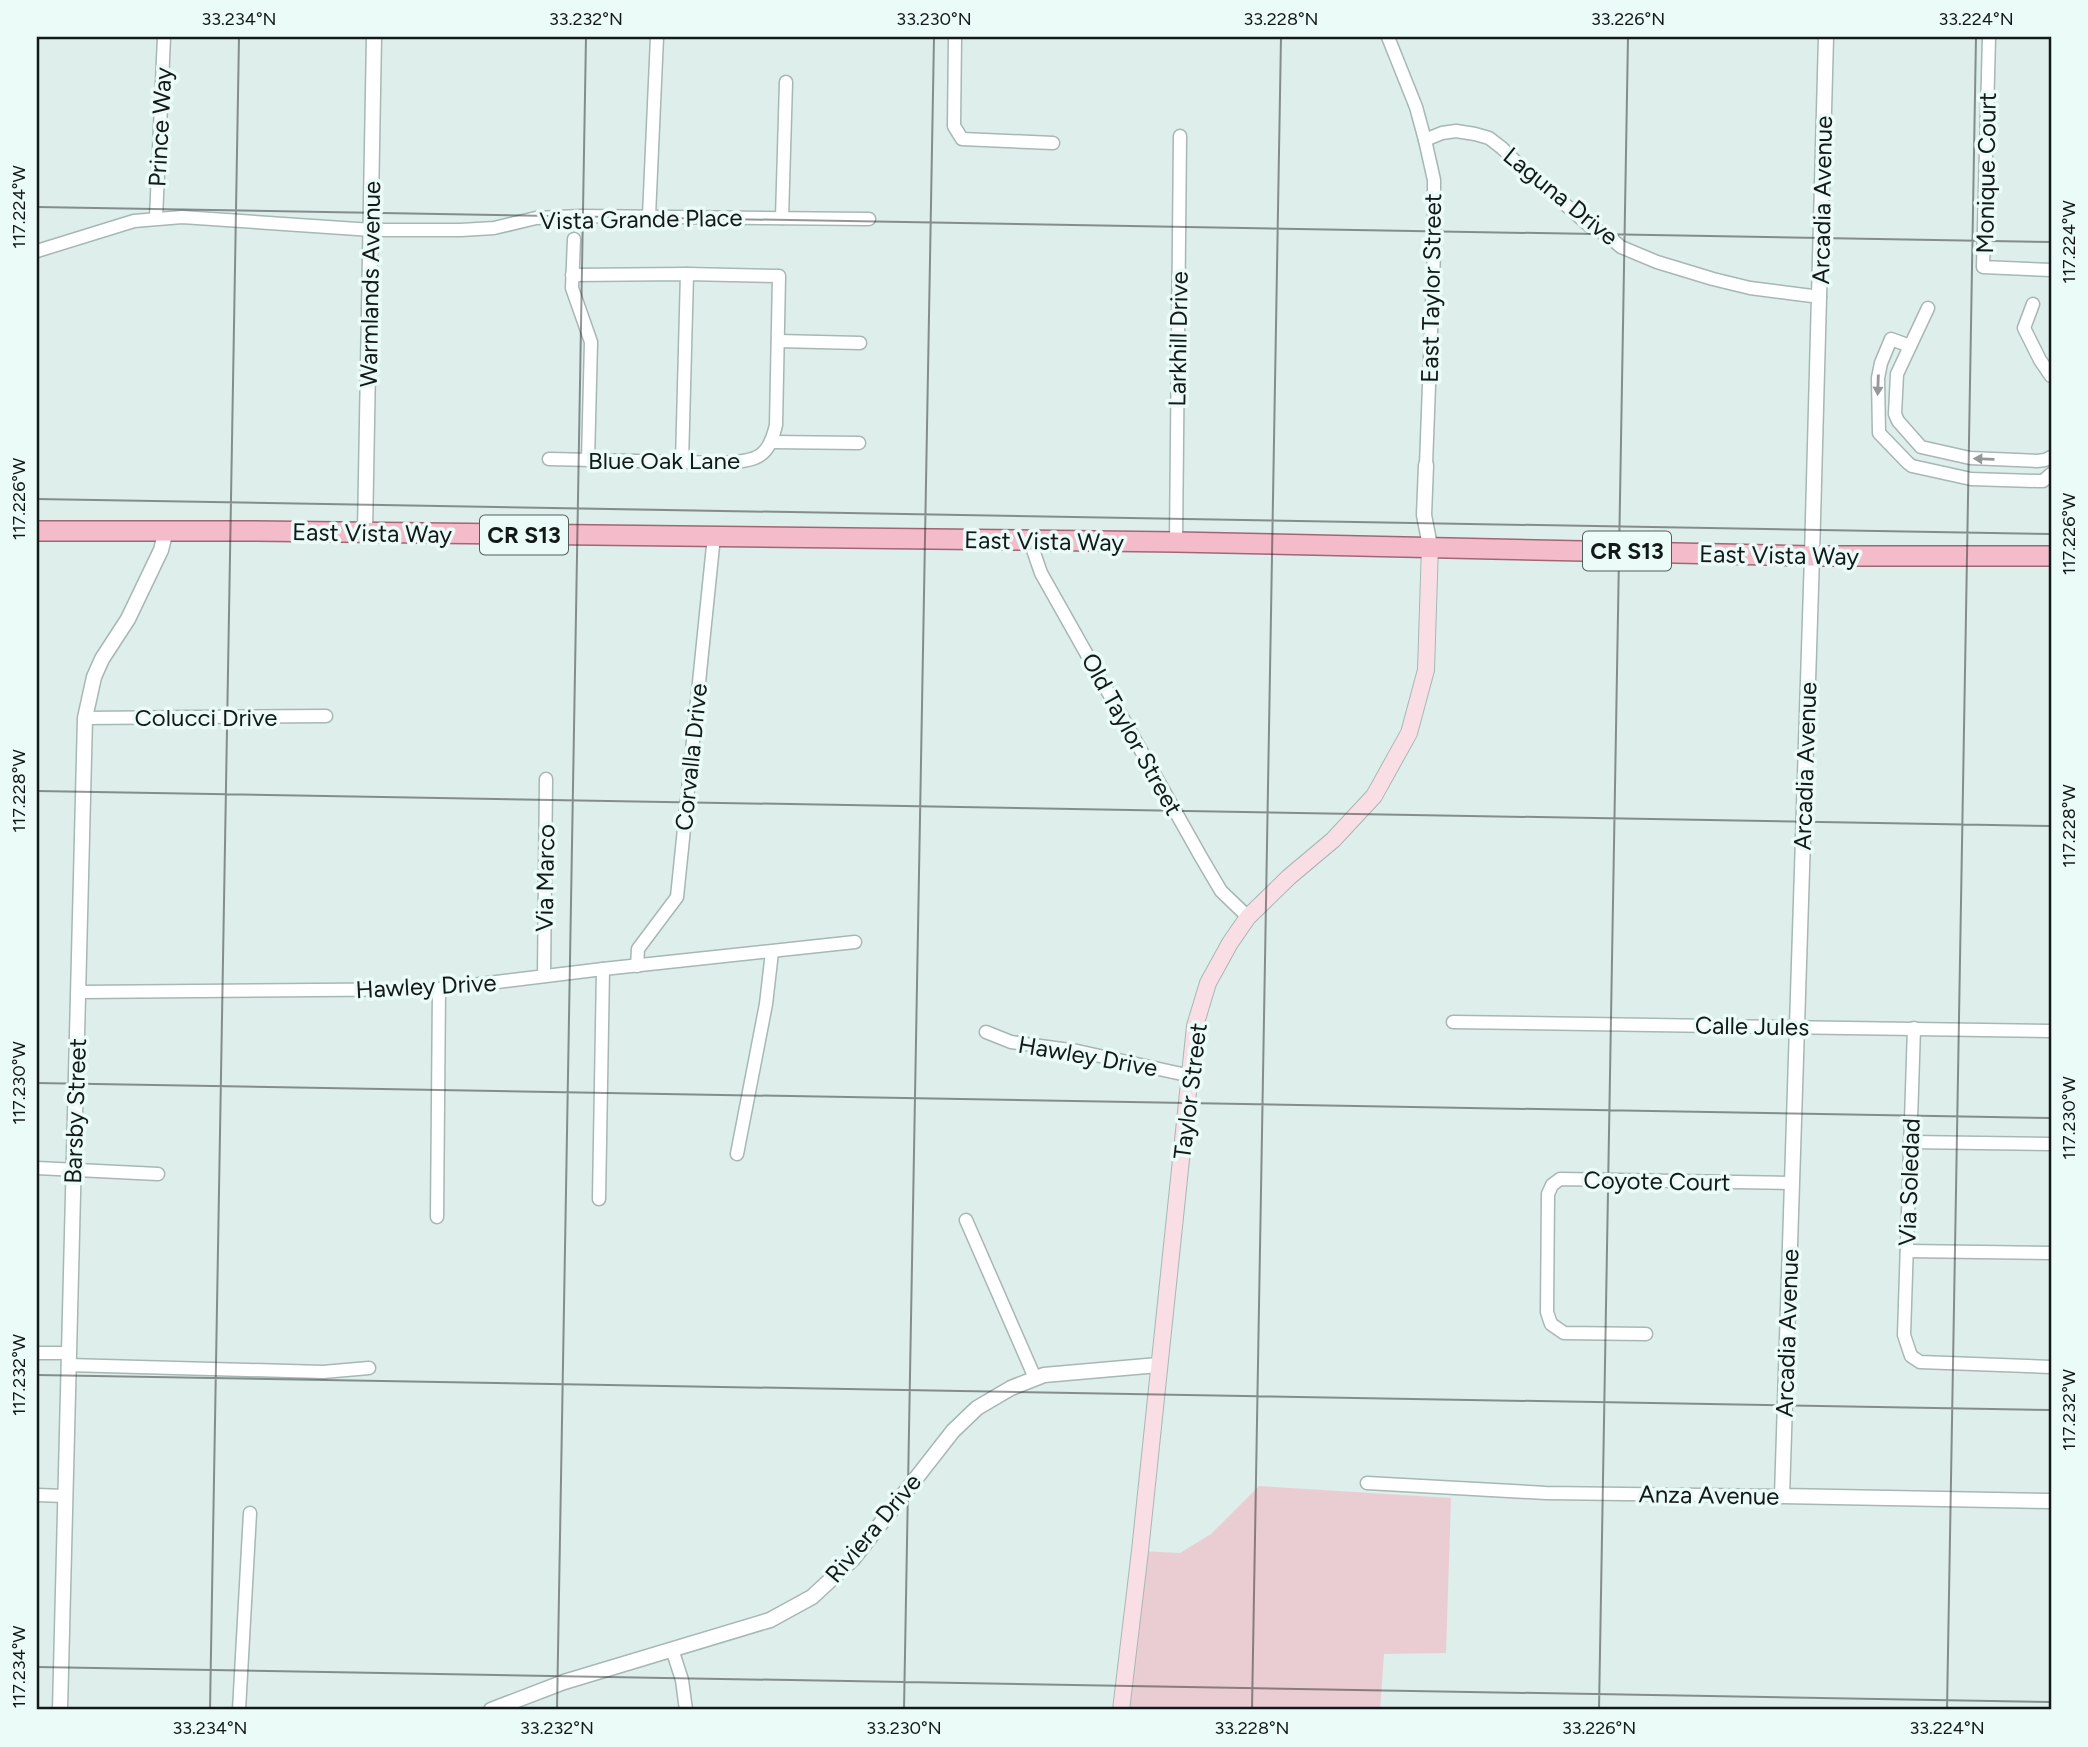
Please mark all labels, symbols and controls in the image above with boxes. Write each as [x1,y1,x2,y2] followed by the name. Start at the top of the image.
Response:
[202,8,276,30] text: 33.234°N
[549,8,623,30] text: 33.232°N
[896,8,972,30] text: 33.230°N
[1243,8,1319,30] text: 33.228°N
[1591,8,1665,30] text: 33.226°N
[1938,8,2014,30] text: 33.224°N
[142,66,178,187] street label: Prince Way
[1970,92,2002,254] street label: Monique Court
[1806,115,1838,285] street label: Arcadia Avenue
[1498,141,1624,251] street label: Laguna Drive
[8,165,30,249] text: 117.224°W
[354,181,386,387] street label: Warmlands Avenue
[1415,193,1447,383] street label: East Taylor Street
[2058,200,2080,284] text: 117.224°W
[539,203,743,235] street label: Vista Grande Place
[1162,271,1194,407] street label: Larkhill Drive
[1873,375,1884,397] one-way arrow
[588,446,740,475] street label: Blue Oak Lane
[1973,453,1995,464] one-way arrow
[8,457,30,540] text: 117.226°W
[2058,492,2080,575] text: 117.226°W
[480,516,568,554] road number: CR S13
[292,517,453,549] street label: East Vista Way
[964,525,1125,557] street label: East Vista Way
[1583,531,1671,570] road number: CR S13
[1699,539,1860,571] street label: East Vista Way
[1075,648,1189,820] street label: Old Taylor Street
[1788,681,1822,851] street label: Arcadia Avenue
[669,682,713,832] street label: Corvalla Drive
[135,703,277,732] street label: Colucci Drive
[8,749,30,833] text: 117.228°W
[2058,784,2080,868] text: 117.228°W
[530,824,560,932] street label: Via Marco
[355,968,497,1004] street label: Hawley Drive
[1695,1011,1809,1041] street label: Calle Jules
[1167,1021,1213,1161] street label: Taylor Street
[1016,1029,1160,1083] street label: Hawley Drive
[58,1038,92,1184] street label: Barsby Street
[8,1040,30,1125] text: 117.230°W
[2058,1075,2080,1160] text: 117.230°W
[1892,1118,1926,1246] street label: Via Soledad
[1583,1165,1731,1197] street label: Coyote Court
[1770,1248,1804,1418] street label: Arcadia Avenue
[8,1333,30,1416] text: 117.232°W
[2058,1368,2080,1451] text: 117.232°W
[819,1468,927,1588] street label: Riviera Drive
[1638,1479,1780,1511] street label: Anza Avenue
[8,1625,30,1709] text: 117.234°W
[173,1717,247,1739] text: 33.234°N
[520,1717,594,1739] text: 33.232°N
[866,1717,942,1739] text: 33.230°N
[1214,1717,1290,1739] text: 33.228°N
[1562,1717,1636,1739] text: 33.226°N
[1909,1717,1985,1739] text: 33.224°N

